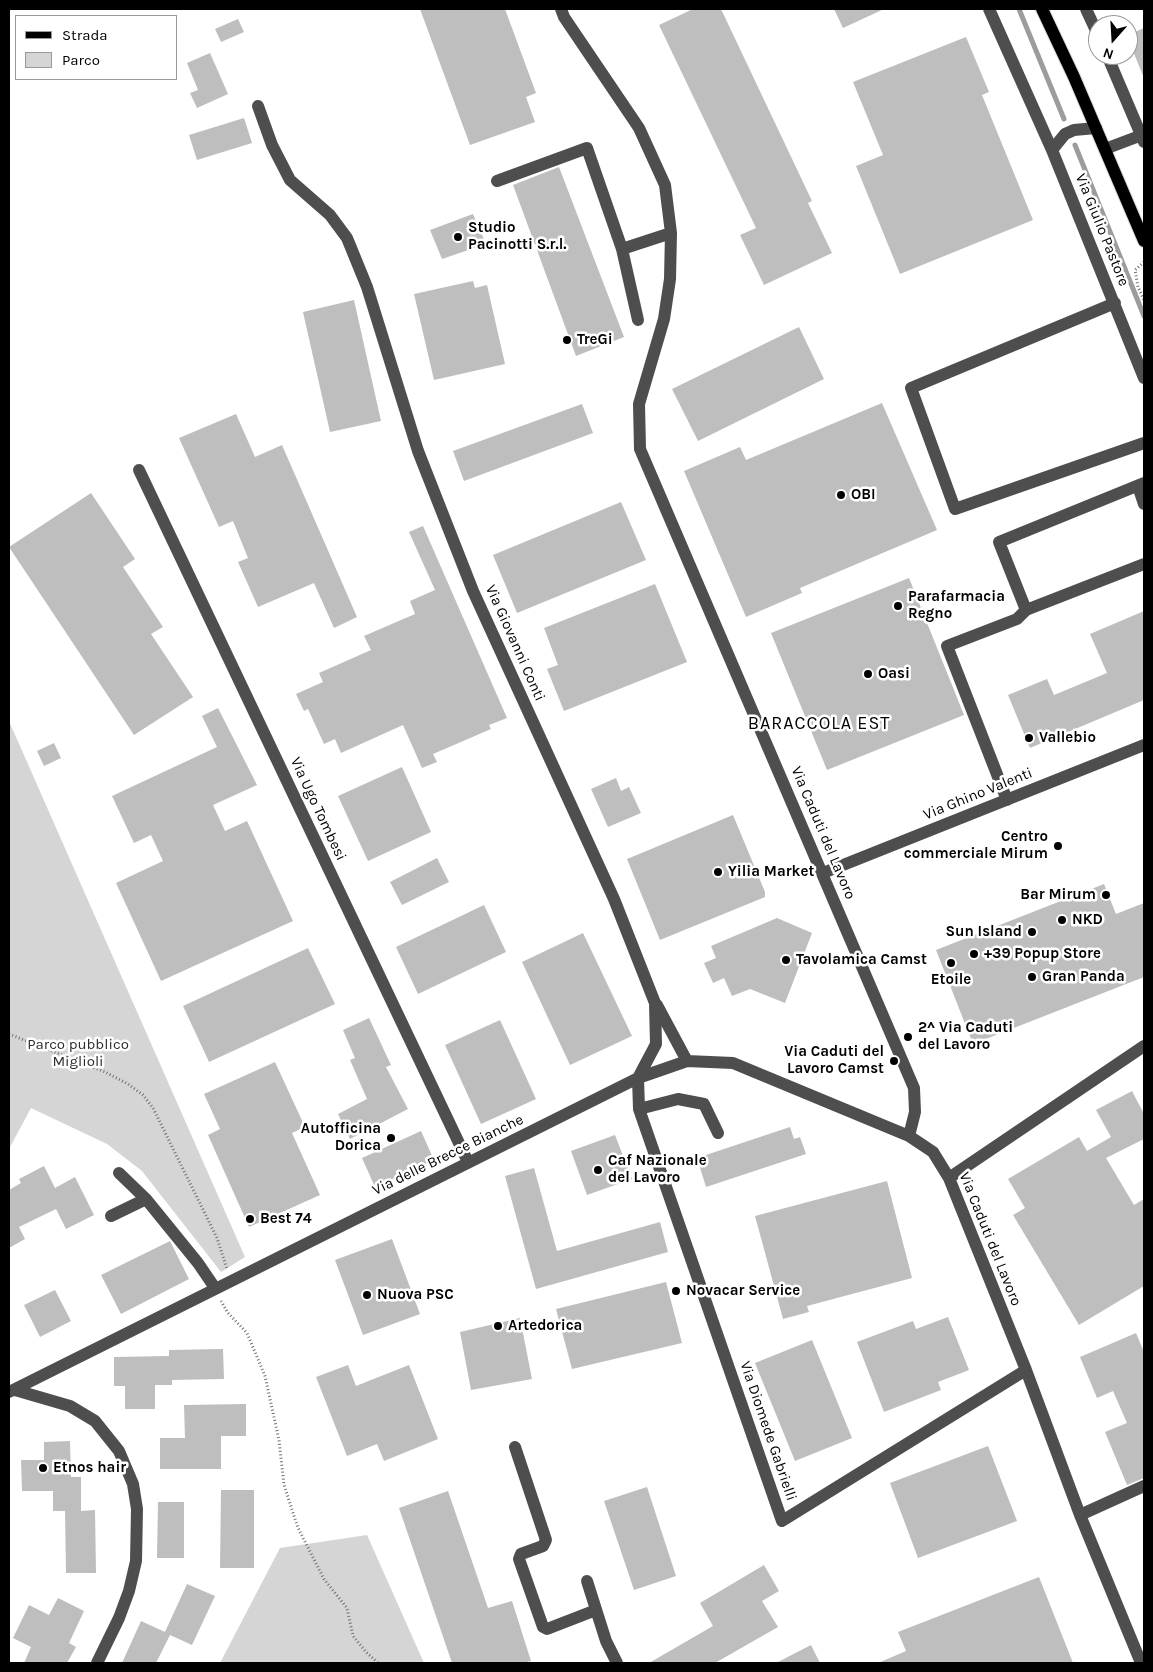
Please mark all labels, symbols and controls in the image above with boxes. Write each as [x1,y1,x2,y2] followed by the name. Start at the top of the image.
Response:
[15,15,178,80] legend
[1088,15,1138,65] north arrow
[62,26,108,44] text: Strada
[1101,44,1116,63] text: N
[62,51,100,69] text: Parco
[1071,171,1133,289] street label: Via Giulio Pastore
[468,219,566,254] place label: Studio Pacinotti S.r.l.
[452,231,464,243] marker: Studio Pacinotti S.r.l.
[577,331,613,349] place label: TreGi
[561,334,573,346] marker: TreGi
[851,486,876,504] place label: OBI
[835,489,847,501] marker: OBI
[481,582,549,704] street label: Via Giovanni Conti
[908,588,1005,623] place label: Parafarmacia Regno
[892,600,904,612] marker: Parafarmacia Regno
[878,665,910,683] place label: Oasi
[862,668,874,680] marker: Oasi
[746,713,892,735] district label: BARACCOLA EST
[1039,729,1096,747] place label: Vallebio
[1023,732,1035,744] marker: Vallebio
[286,754,350,864] street label: Via Ugo Tombesi
[787,764,859,902] street label: Via Caduti del Lavoro
[921,764,1035,824] street label: Via Ghino Valenti
[904,828,1048,863] place label: Centro commerciale Mirum
[1052,840,1064,852] marker: Centro commerciale Mirum
[728,863,814,881] place label: Yilia Market
[712,866,724,878] marker: Yilia Market
[1020,886,1096,904] place label: Bar Mirum
[1100,889,1112,901] marker: Bar Mirum
[1072,911,1103,929] place label: NKD
[1056,914,1068,926] marker: NKD
[946,923,1022,941] place label: Sun Island
[1026,926,1038,938] marker: Sun Island
[984,945,1101,963] place label: +39 Popup Store
[968,948,980,960] marker: +39 Popup Store
[796,951,927,969] place label: Tavolamica Camst
[780,954,792,966] marker: Tavolamica Camst
[945,957,957,969] marker: Etoile
[1042,968,1125,986] place label: Gran Panda
[931,971,971,989] place label: Etoile
[1026,971,1038,983] marker: Gran Panda
[918,1019,1013,1054] place label: 2^ Via Caduti del Lavoro
[902,1031,914,1043] marker: 2^ Via Caduti del Lavoro
[27,1036,129,1071] park label: Parco pubblico Miglioli
[784,1043,884,1078] place label: Via Caduti del Lavoro Camst
[888,1055,900,1067] marker: Via Caduti del Lavoro Camst
[370,1111,526,1199] street label: Via delle Brecce Bianche
[301,1120,381,1155] place label: Autofficina Dorica
[385,1132,397,1144] marker: Autofficina Dorica
[608,1152,707,1187] place label: Caf Nazionale del Lavoro
[592,1164,604,1176] marker: Caf Nazionale del Lavoro
[955,1169,1025,1309] street label: Via Caduti del Lavoro
[260,1210,312,1228] place label: Best 74
[244,1213,256,1225] marker: Best 74
[686,1282,800,1300] place label: Novacar Service
[670,1285,682,1297] marker: Novacar Service
[377,1286,454,1304] place label: Nuova PSC
[361,1289,373,1301] marker: Nuova PSC
[508,1317,582,1335] place label: Artedorica
[492,1320,504,1332] marker: Artedorica
[736,1359,800,1503] street label: Via Diomede Gabrielli
[53,1459,126,1477] place label: Etnos hair
[37,1462,49,1474] marker: Etnos hair

